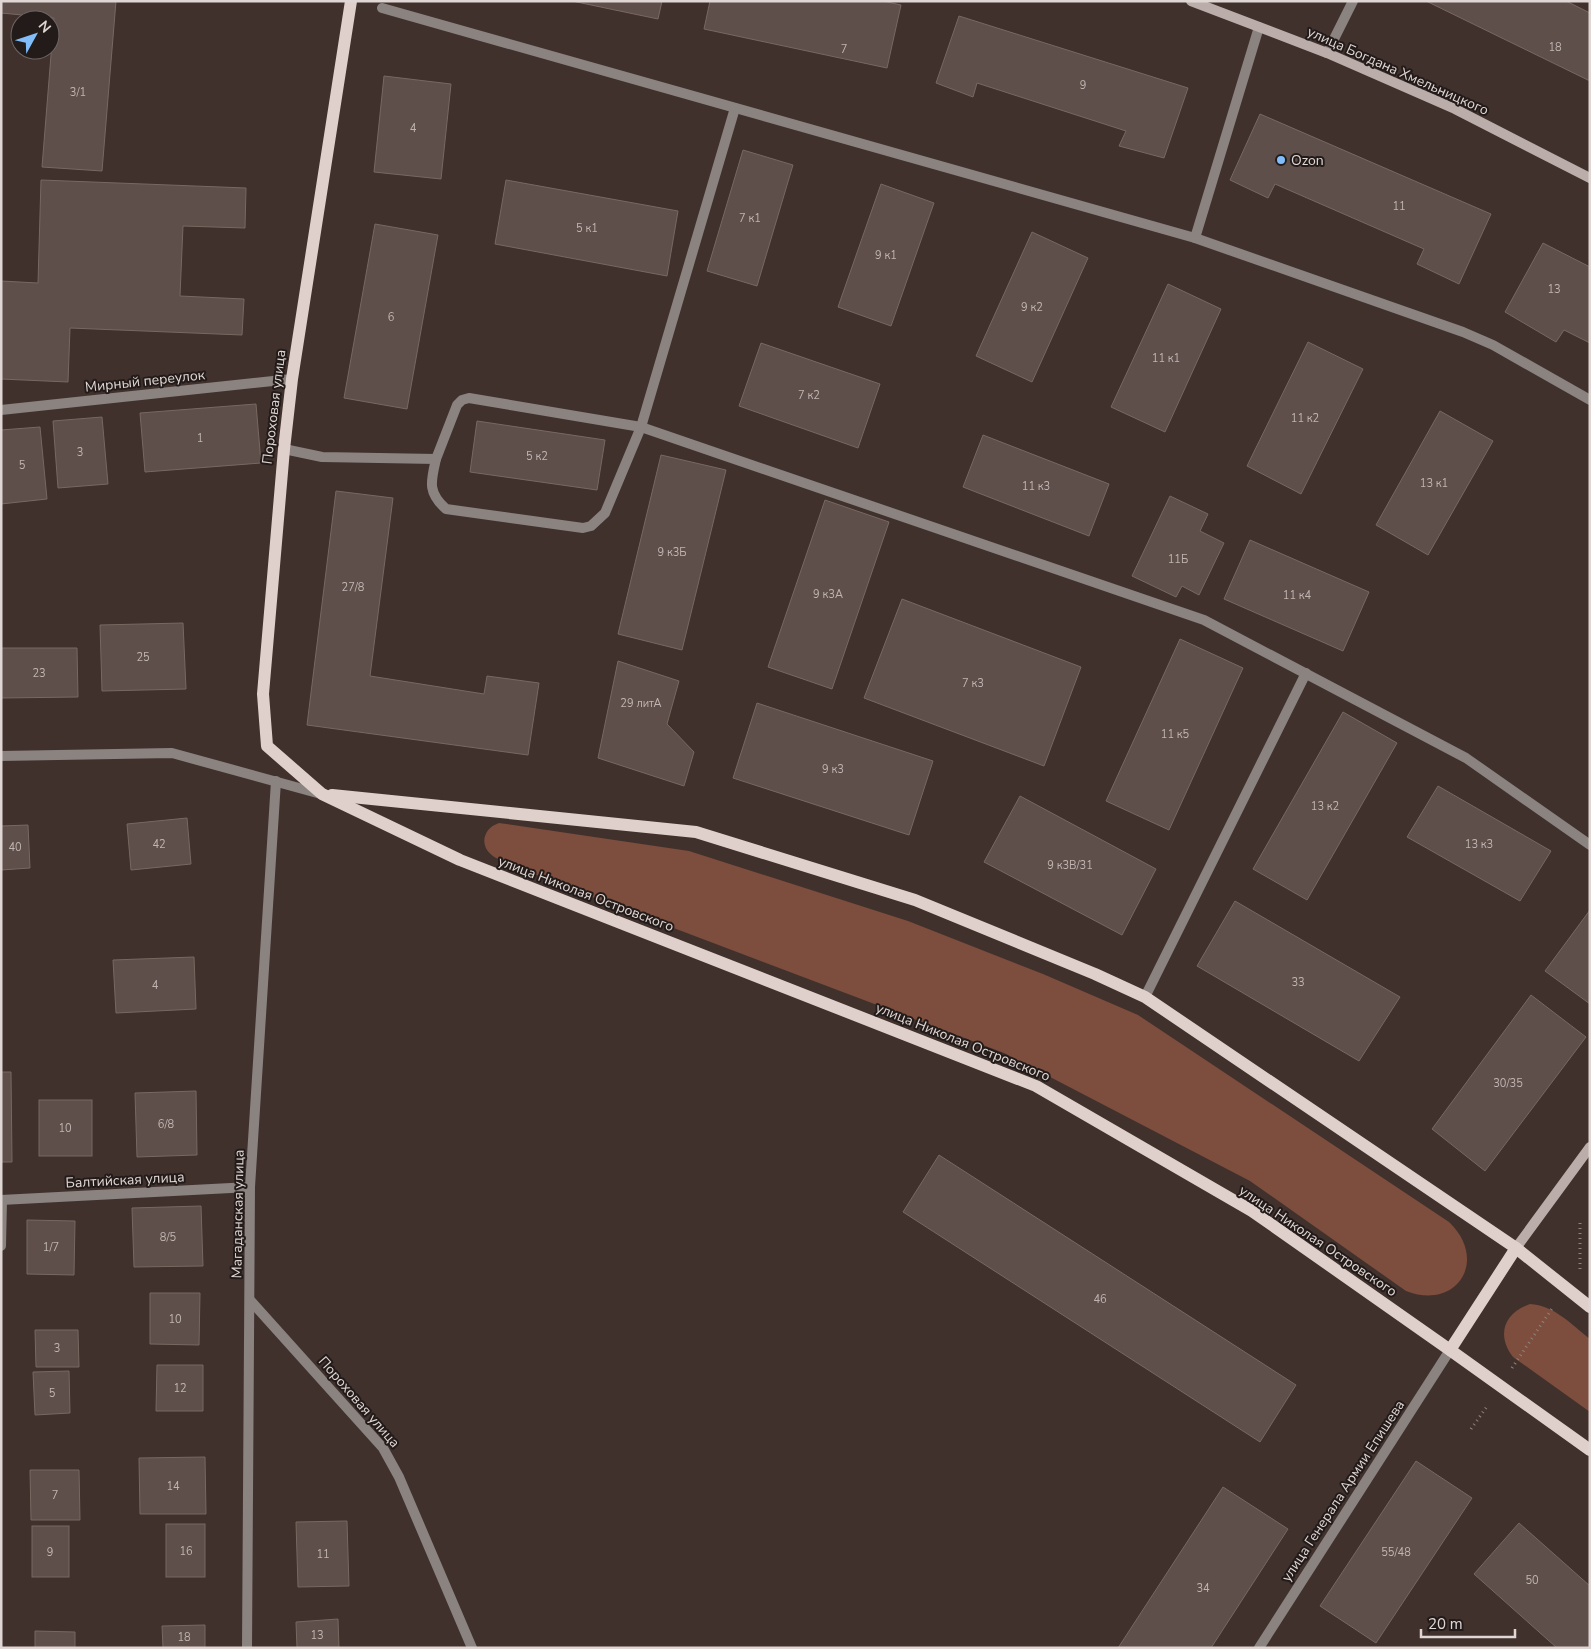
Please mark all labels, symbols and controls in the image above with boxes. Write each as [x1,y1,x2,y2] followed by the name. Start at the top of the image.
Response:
[10,10,60,60] north arrow
[34,17,55,37] text: N
[1304,22,1492,120] street label: улица Богдана Хмельницкого
[1548,40,1562,55] house number: 18
[841,42,847,57] house number: 7
[1080,78,1086,93] house number: 9
[70,85,86,100] house number: 3/1
[410,121,417,136] house number: 4
[1291,151,1324,170] place label: Ozon
[1275,154,1287,166] marker: Ozon
[1392,199,1406,214] house number: 11
[739,211,761,226] house number: 7 к1
[576,221,598,236] house number: 5 к1
[875,248,897,263] house number: 9 к1
[1547,282,1561,297] house number: 13
[1021,300,1043,315] house number: 9 к2
[388,310,395,325] house number: 6
[258,349,290,465] street label: Пороховая улица
[1152,351,1180,366] house number: 11 к1
[84,365,207,397] street label: Мирный переулок
[798,388,820,403] house number: 7 к2
[1291,411,1319,426] house number: 11 к2
[197,431,203,446] house number: 1
[77,445,83,460] house number: 3
[526,449,548,464] house number: 5 к2
[19,458,26,473] house number: 5
[1420,476,1448,491] house number: 13 к1
[1022,479,1050,494] house number: 11 к3
[657,545,687,560] house number: 9 к3Б
[1168,552,1188,567] house number: 11Б
[342,580,365,595] house number: 27/8
[813,587,843,602] house number: 9 к3А
[1283,588,1312,603] house number: 11 к4
[136,650,150,665] house number: 25
[32,666,46,681] house number: 23
[962,676,984,691] house number: 7 к3
[620,696,662,711] house number: 29 литА
[1161,727,1190,742] house number: 11 к5
[822,762,844,777] house number: 9 к3
[1311,799,1339,814] house number: 13 к2
[152,837,166,852] house number: 42
[1465,837,1493,852] house number: 13 к3
[8,840,22,855] house number: 40
[495,852,677,936] street label: улица Николая Островского
[1047,858,1093,873] house number: 9 к3В/31
[1291,975,1305,990] house number: 33
[152,978,159,993] house number: 4
[873,998,1053,1086] street label: улица Николая Островского
[1493,1076,1523,1091] house number: 30/35
[158,1117,175,1132] house number: 6/8
[58,1121,72,1136] house number: 10
[227,1149,249,1279] street label: Магаданская улица
[65,1167,185,1193] street label: Балтийская улица
[1235,1181,1401,1301] street label: улица Николая Островского
[160,1230,177,1245] house number: 8/5
[43,1240,59,1255] house number: 1/7
[1093,1292,1107,1307] house number: 46
[168,1312,182,1327] house number: 10
[54,1341,60,1356] house number: 3
[314,1352,404,1452] street label: Пороховая улица
[173,1381,187,1396] house number: 12
[49,1386,56,1401] house number: 5
[1277,1396,1409,1586] street label: улица Генерала Армии Епишева
[166,1479,180,1494] house number: 14
[52,1488,58,1503] house number: 7
[179,1544,193,1559] house number: 16
[47,1545,53,1560] house number: 9
[1381,1545,1411,1560] house number: 55/48
[316,1547,330,1562] house number: 11
[1525,1573,1539,1588] house number: 50
[1196,1581,1210,1596] house number: 34
[1421,1606,1515,1638] scale bar
[1428,1614,1463,1634] text: 20 m
[310,1628,324,1643] house number: 13
[177,1630,191,1645] house number: 18

